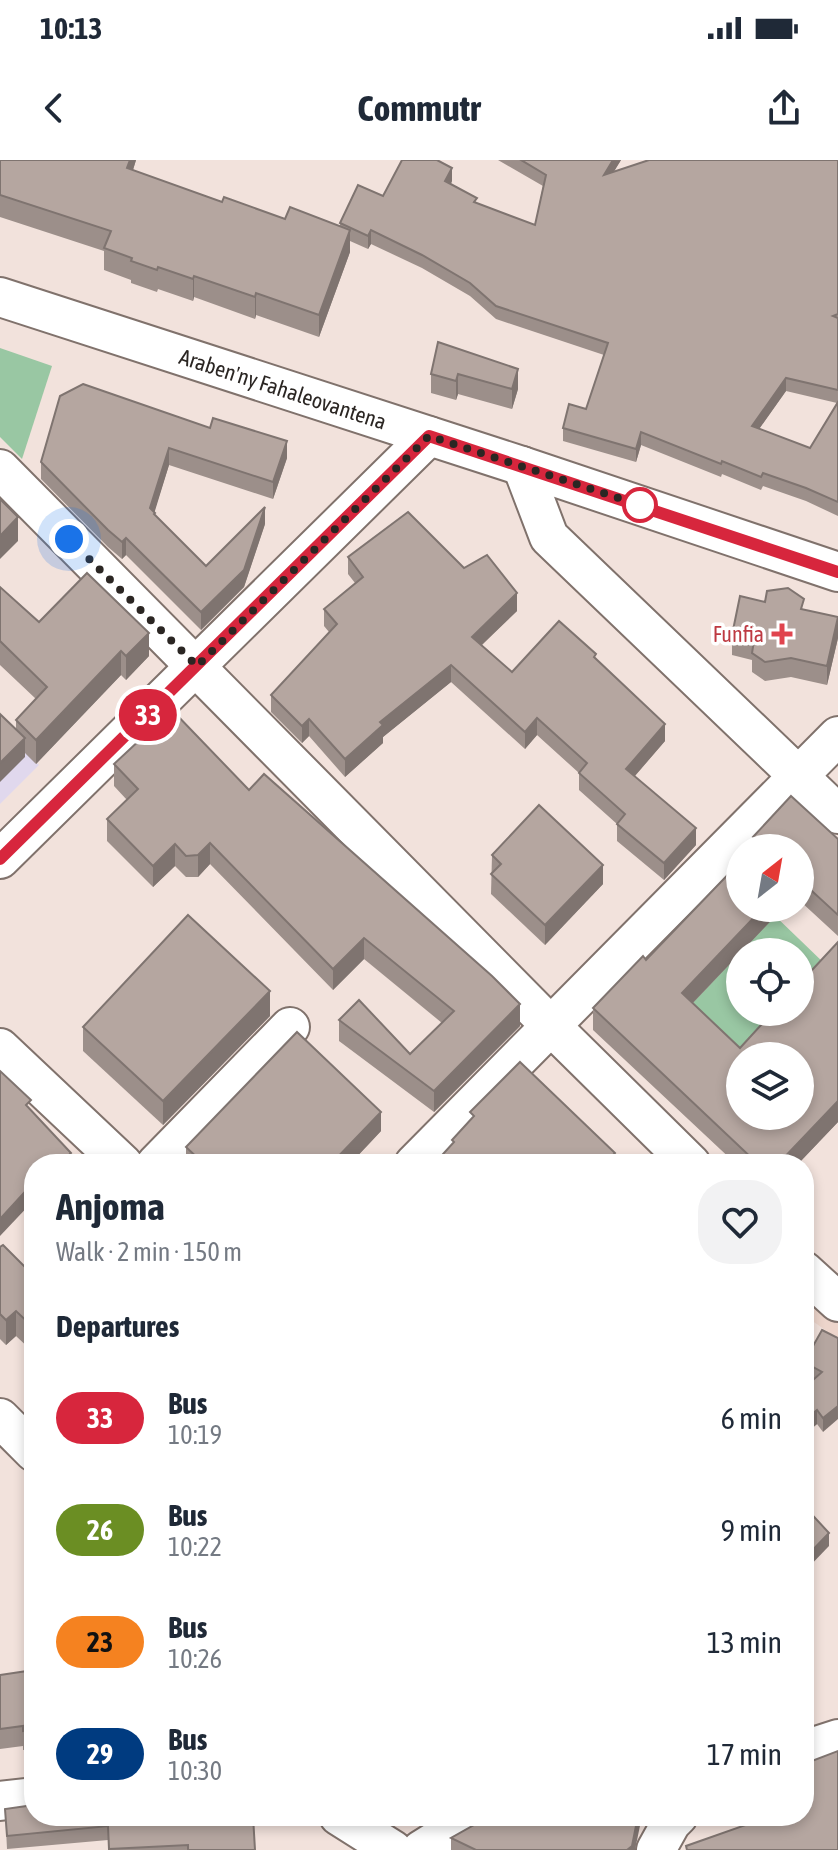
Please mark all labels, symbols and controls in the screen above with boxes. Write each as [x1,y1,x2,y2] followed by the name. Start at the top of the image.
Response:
[40,11,102,45] text: 10:13
[32,86,76,130] icon: back
[762,86,806,130] icon: share
[357,87,481,129] text: Commutr
[176,343,390,435] street label: Araben'ny Fahaleovantena
[623,488,657,522] unlabelled marker
[49,519,89,559] your location
[713,621,764,647] place label: Funfia
[771,623,793,645] marker: Funfia
[112,689,184,741] line badge: 33
[135,699,161,731] text: 33
[726,834,814,922] north arrow
[726,834,814,1130] map controls
[726,938,814,1026] button: locate
[726,1042,814,1130] button: layers
[698,1180,782,1264] button: heart
[56,1185,165,1228] text: Anjoma
[56,1237,242,1267] text: Walk · 2 min · 150 m
[56,1309,179,1343] text: Departures
[168,1386,207,1420] text: Bus
[721,1401,782,1435] text: 6 min
[87,1402,113,1434] text: 33
[168,1420,222,1450] text: 10:19
[168,1498,207,1532] text: Bus
[721,1513,782,1547] text: 9 min
[87,1514,113,1546] text: 26
[168,1532,222,1562] text: 10:22
[168,1610,207,1644] text: Bus
[707,1625,782,1659] text: 13 min
[87,1626,113,1658] text: 23
[168,1644,222,1674] text: 10:26
[168,1722,207,1756] text: Bus
[707,1737,782,1771] text: 17 min
[87,1738,113,1770] text: 29
[168,1756,222,1786] text: 10:30

